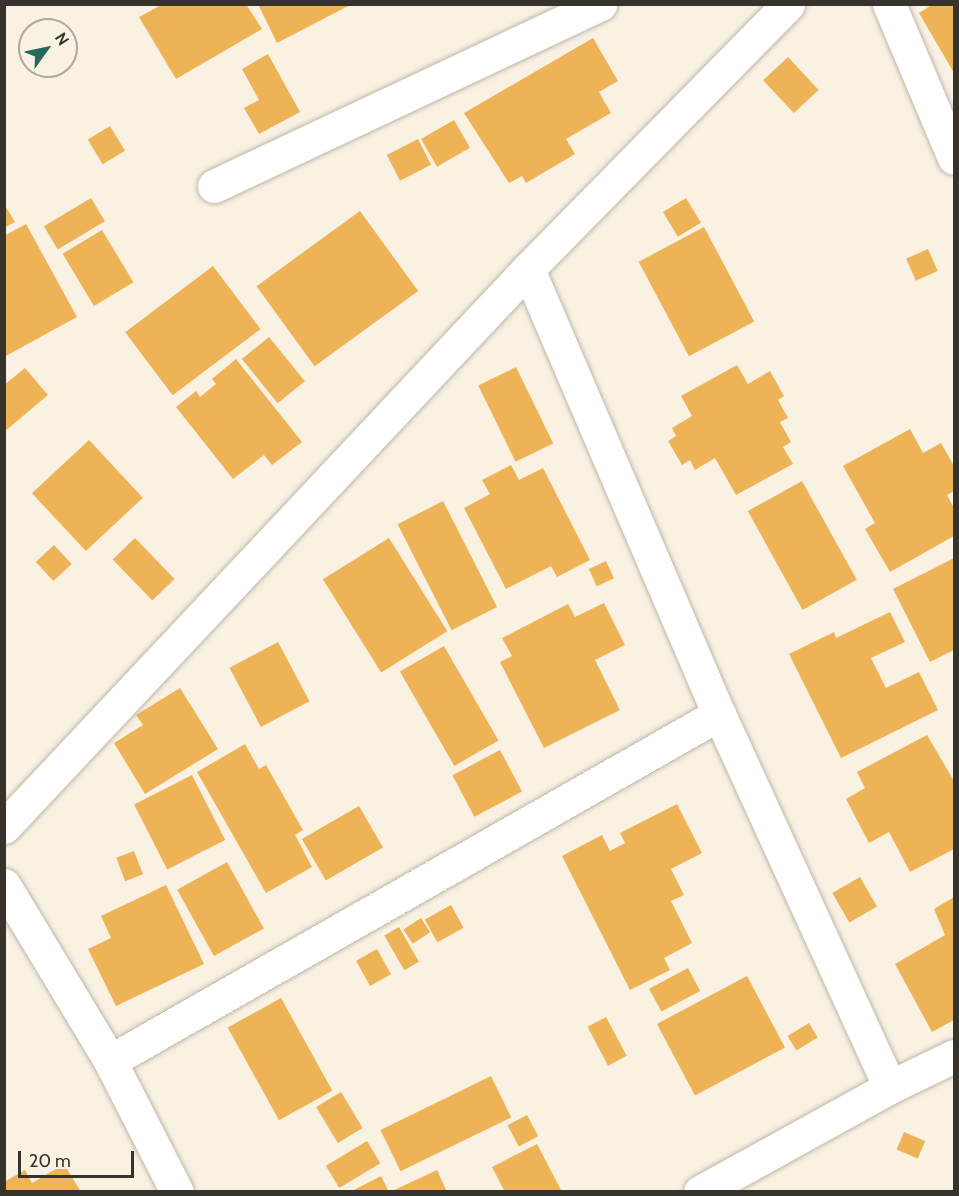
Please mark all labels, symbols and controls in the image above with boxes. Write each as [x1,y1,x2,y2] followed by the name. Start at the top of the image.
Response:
[18,18,78,78] north arrow
[51,29,73,49] text: N
[21,1139,136,1177] scale bar
[29,1150,71,1172] text: 20 m

